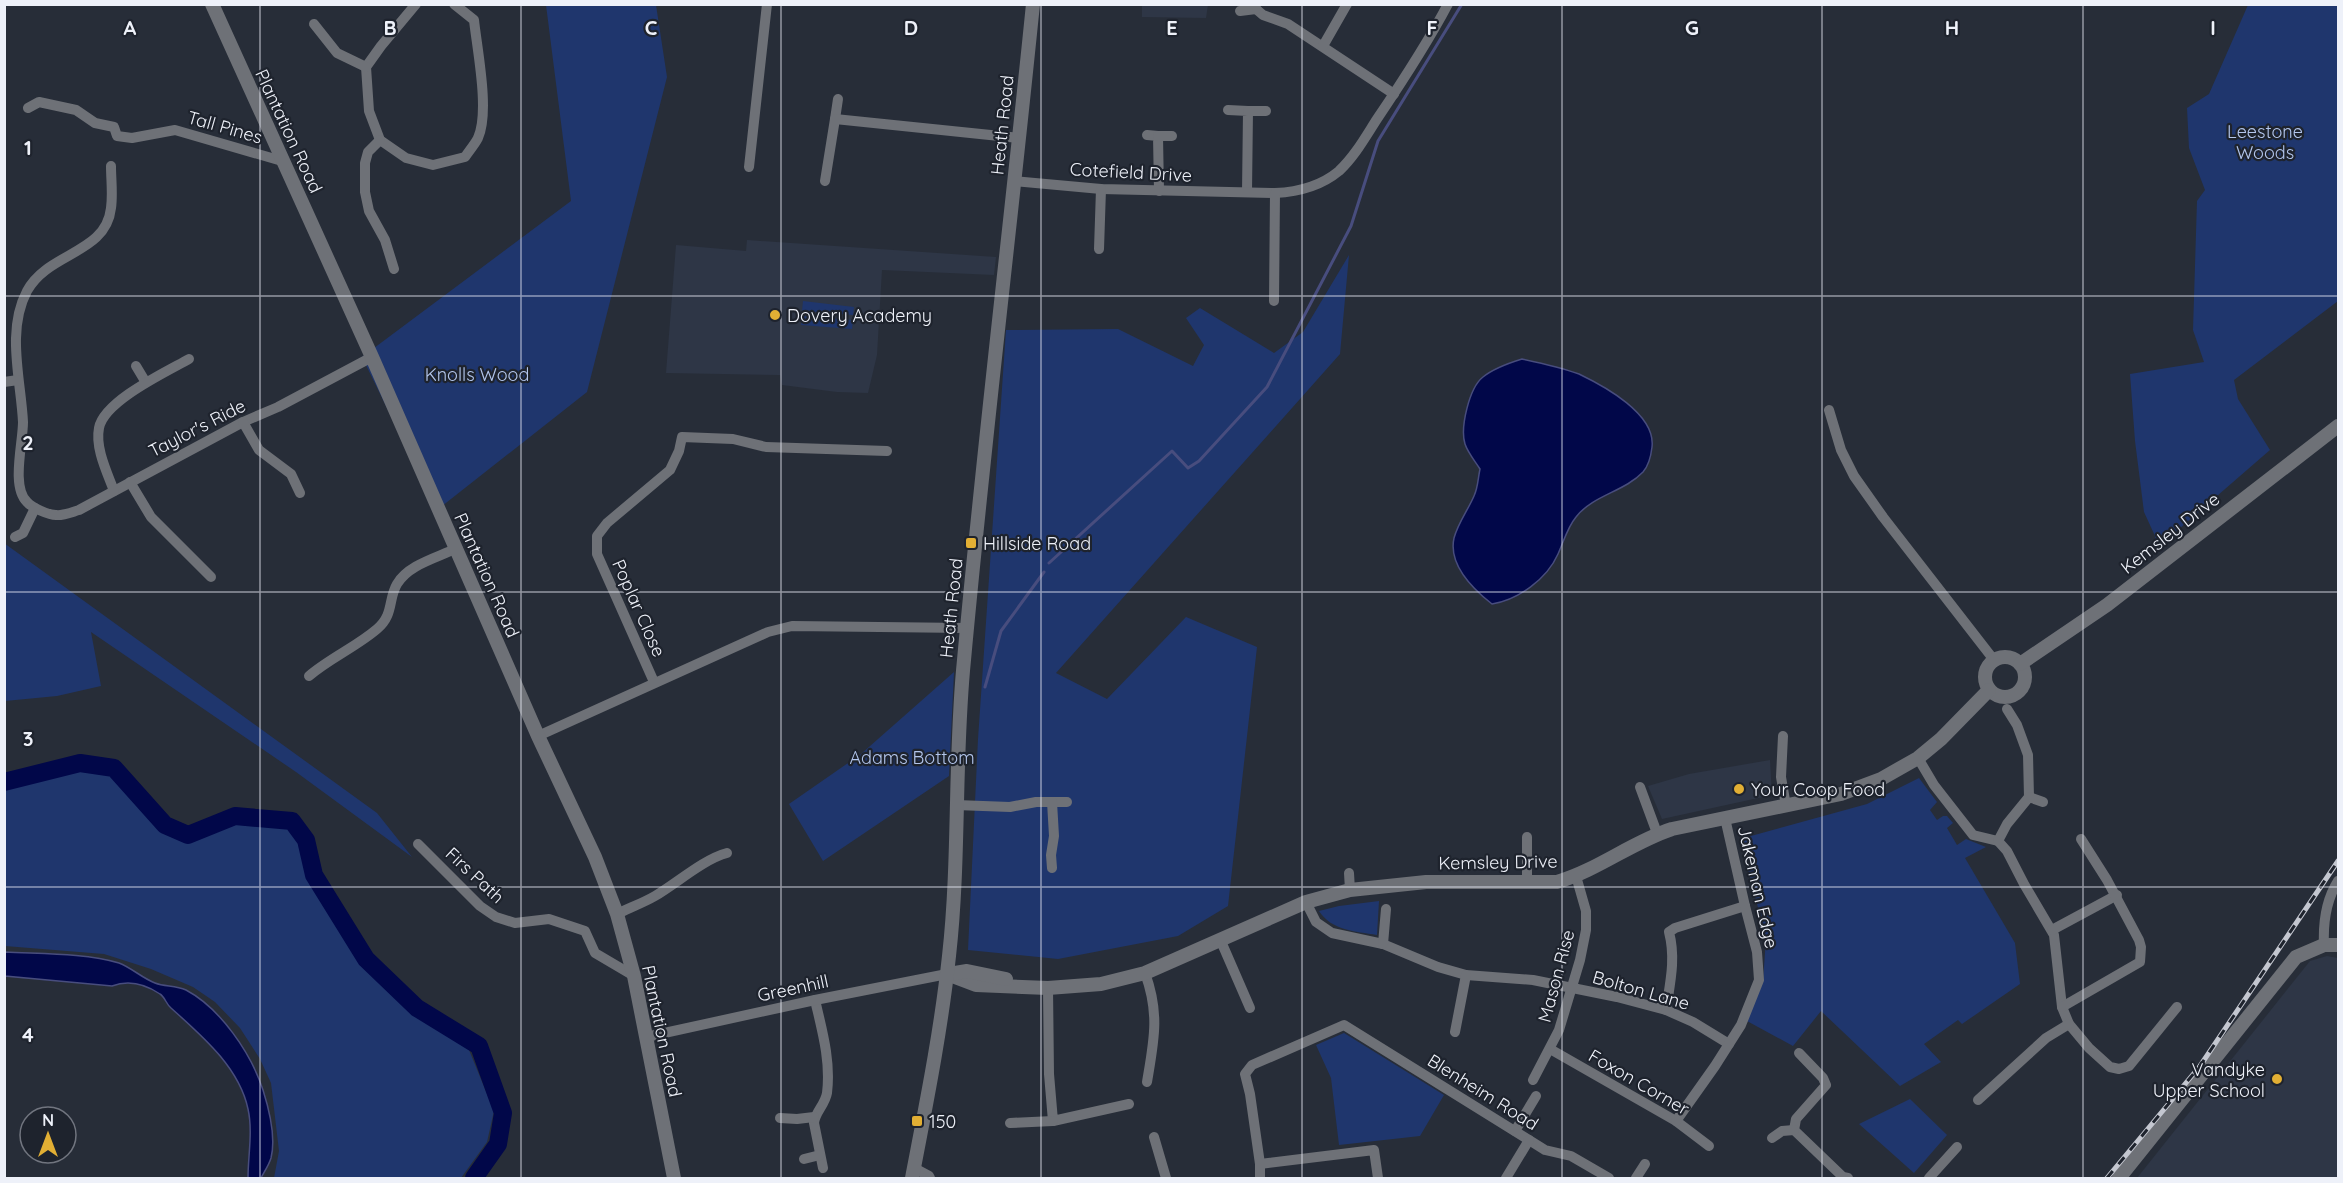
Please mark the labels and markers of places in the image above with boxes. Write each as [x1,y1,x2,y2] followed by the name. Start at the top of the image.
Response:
[787,304,932,327] place label: Dovery Academy
[768,308,782,322] marker: Dovery Academy
[983,532,1091,555] place label: Hillside Road
[964,536,978,550] marker: Hillside Road
[1751,778,1885,801] place label: Your Coop Food
[1732,782,1746,796] marker: Your Coop Food
[2153,1058,2265,1102] place label: Vandyke Upper School
[2270,1072,2284,1086] marker: Vandyke Upper School
[929,1110,956,1133] place label: 150
[910,1114,924,1128] marker: 150

